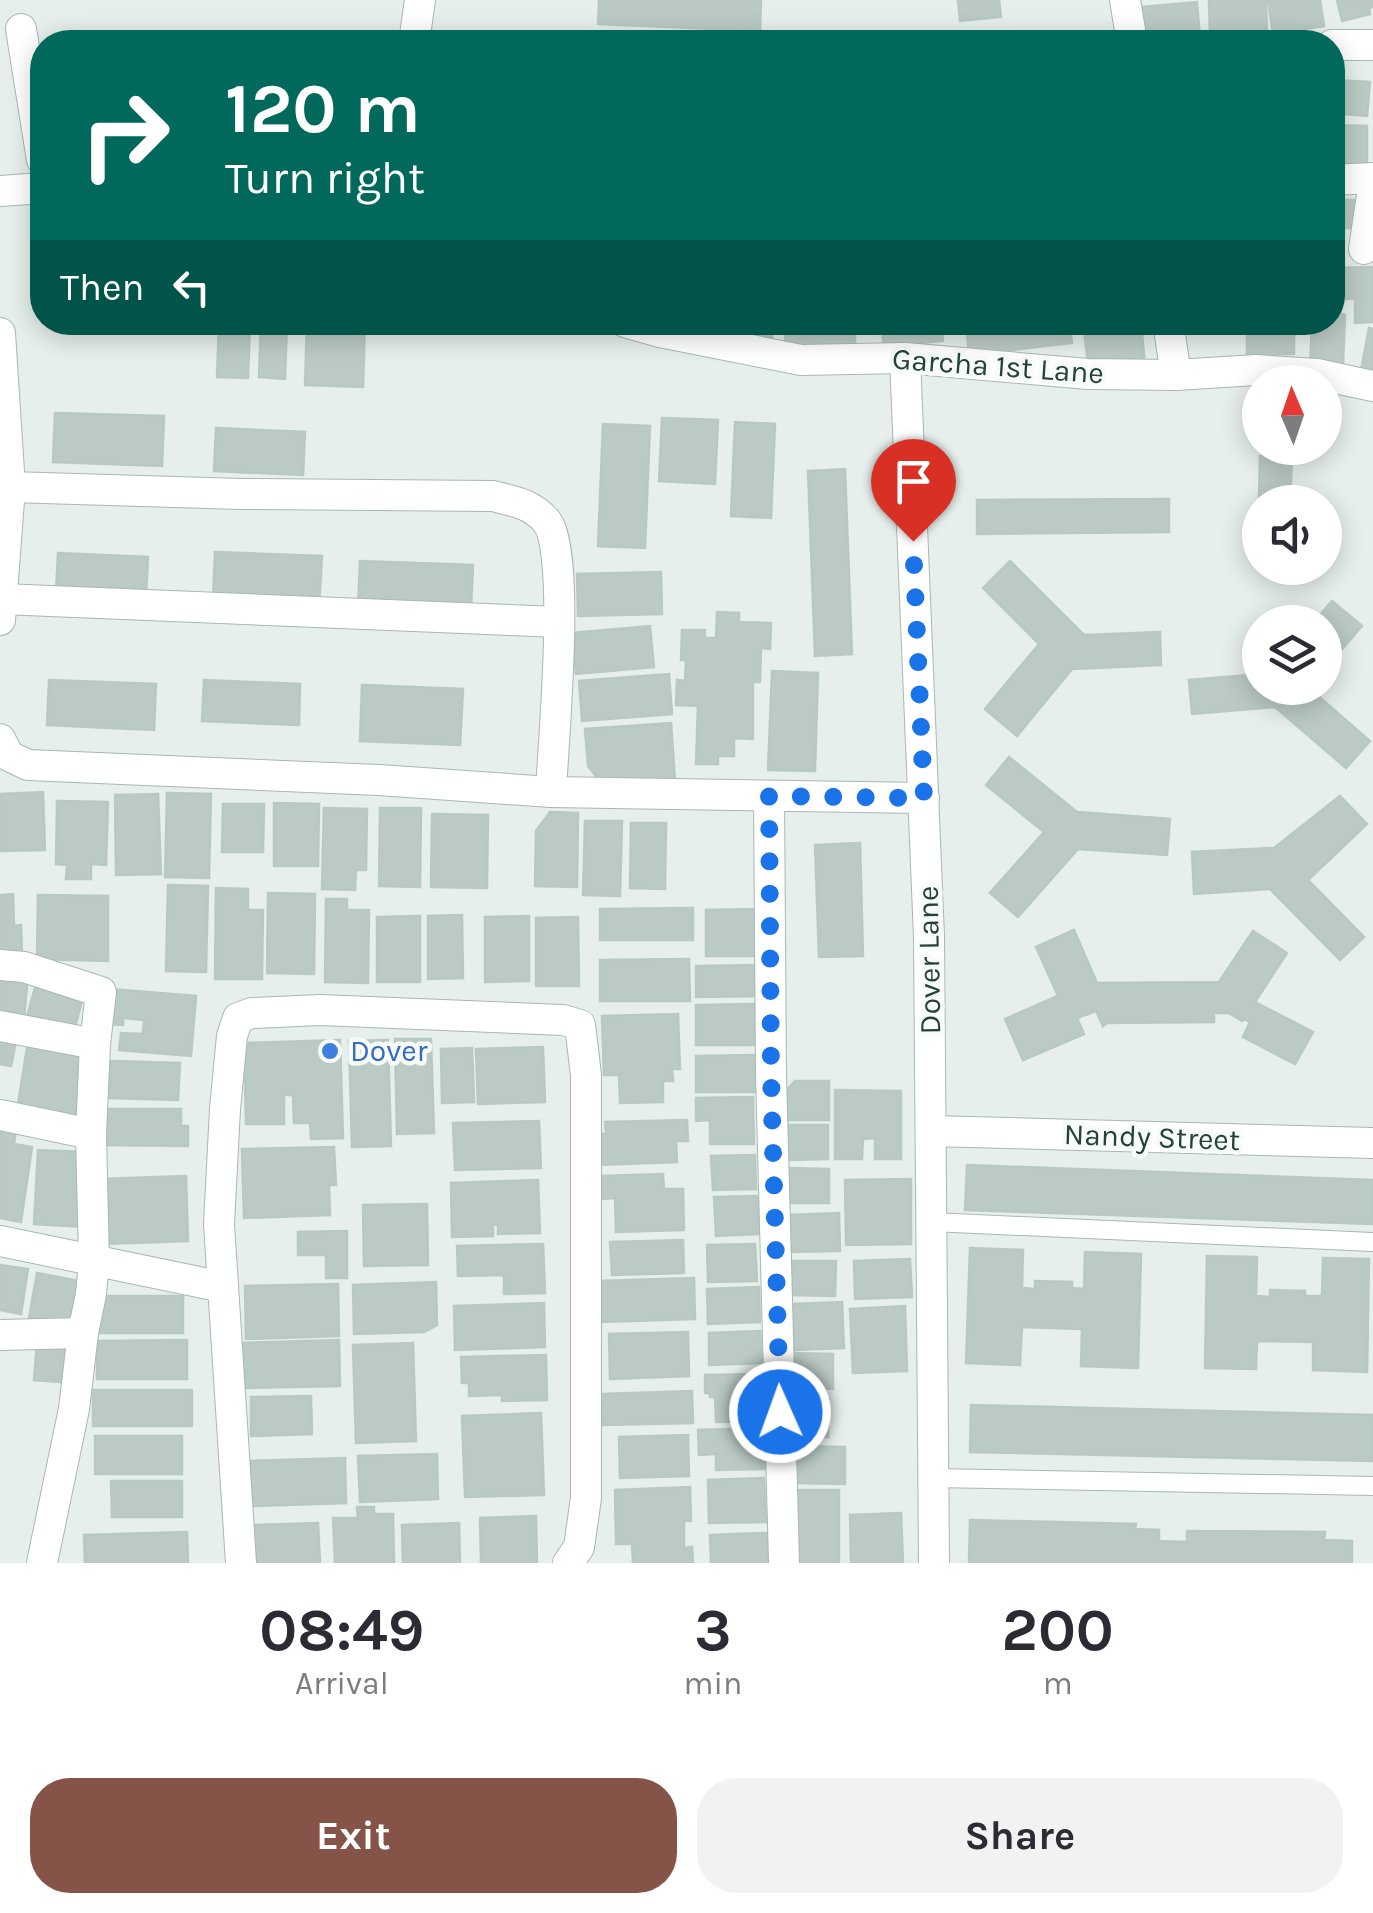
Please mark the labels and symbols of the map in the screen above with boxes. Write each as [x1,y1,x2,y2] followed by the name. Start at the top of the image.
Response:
[891,341,1105,391] street label: Garcha 1st Lane
[1242,365,1342,465] north arrow
[871,439,956,542] pin
[910,885,948,1035] street label: Dover Lane
[350,1033,428,1069] place label: Dover
[319,1040,341,1062] marker: Dover
[1063,1116,1241,1158] street label: Nandy Street
[728,1360,832,1464] position arrow

